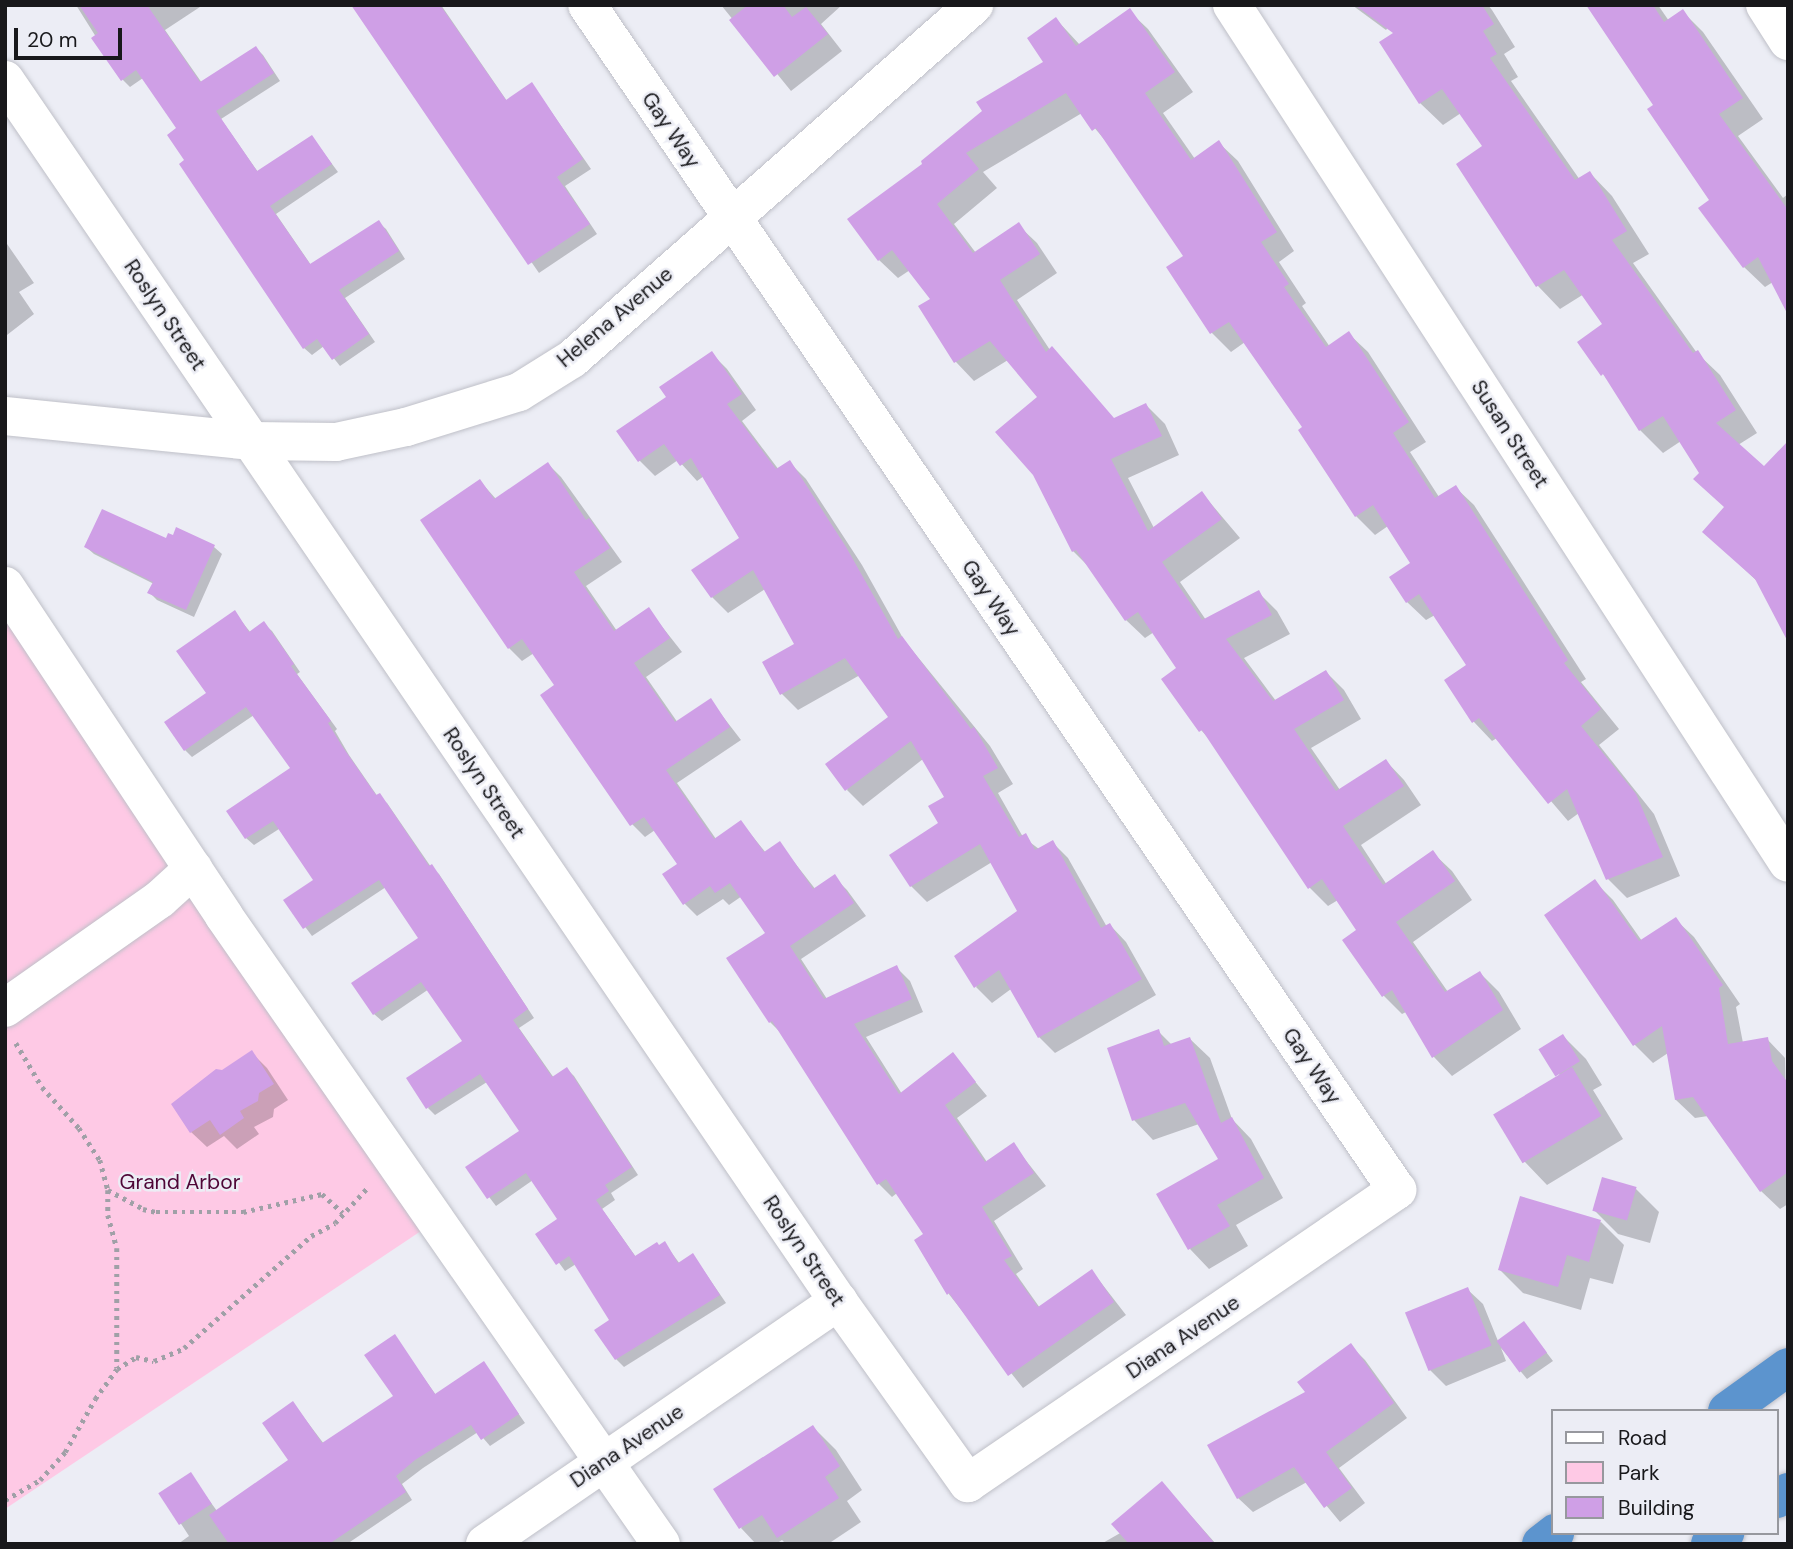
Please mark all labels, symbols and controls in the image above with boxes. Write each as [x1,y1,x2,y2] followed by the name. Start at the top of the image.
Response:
[18,14,126,58] scale bar
[27,26,78,54] text: 20 m
[636,87,706,173] street label: Gay Way
[119,255,211,375] street label: Roslyn Street
[552,261,678,373] street label: Helena Avenue
[1466,375,1554,493] street label: Susan Street
[956,555,1026,641] street label: Gay Way
[438,723,530,843] street label: Roslyn Street
[1277,1023,1347,1109] street label: Gay Way
[119,1169,241,1195] park label: Grand Arbor
[758,1191,850,1311] street label: Roslyn Street
[1122,1290,1244,1384] street label: Diana Avenue
[566,1399,688,1493] street label: Diana Avenue
[1552,1409,1779,1535] legend
[1618,1424,1667,1452] text: Road
[1618,1459,1659,1487] text: Park
[1618,1494,1694,1522] text: Building

